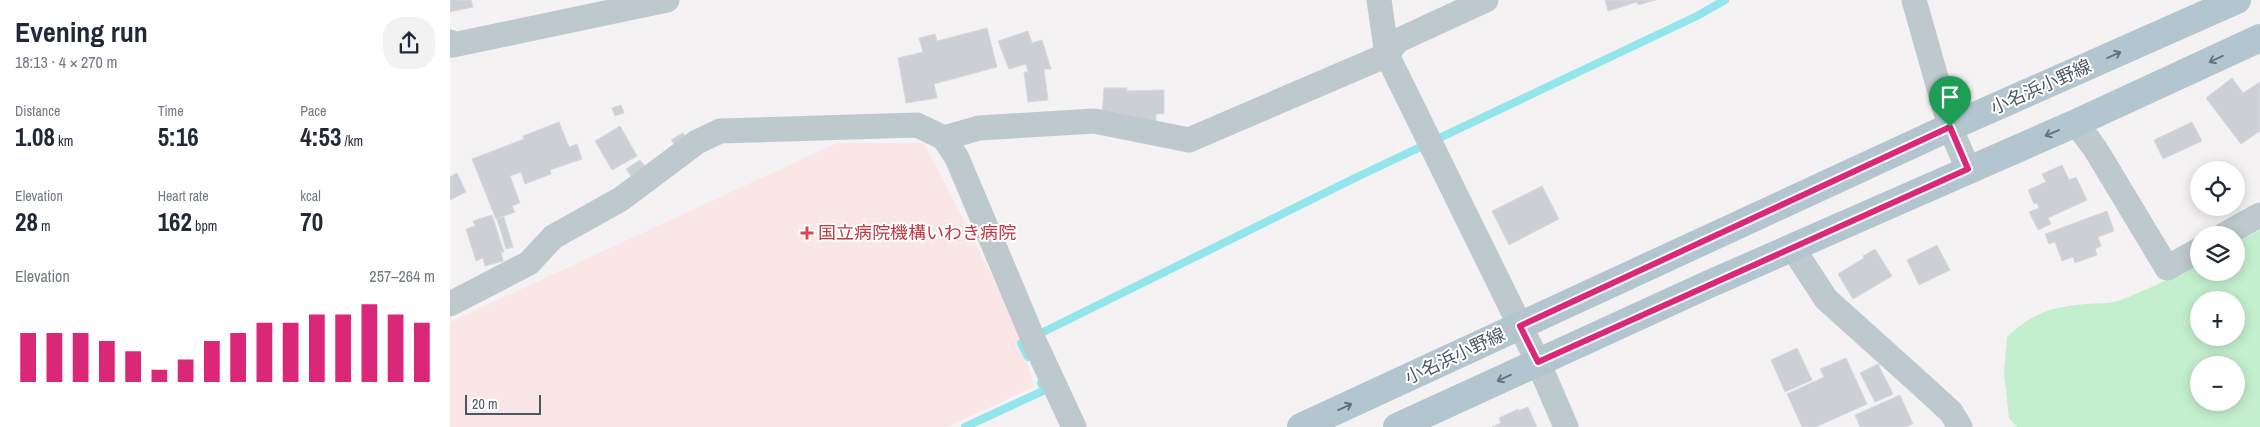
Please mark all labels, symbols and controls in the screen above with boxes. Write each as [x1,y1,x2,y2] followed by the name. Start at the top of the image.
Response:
[15,13,148,51] text: Evening run
[383,17,435,69] button: share
[2106,49,2121,59] one-way arrow
[15,51,118,73] text: 18:13 · 4 × 270 m
[1986,53,2095,120] street label: 小名浜小野線
[2209,54,2224,64] one-way arrow
[1929,76,1971,127] pin
[1936,83,1964,111] icon: arrive
[15,102,60,120] text: Distance
[158,102,184,120] text: Time
[300,102,327,120] text: Pace
[15,120,55,154] text: 1.08
[158,120,199,154] text: 5:16
[300,120,341,154] text: 4:53
[2045,129,2060,139] one-way arrow
[55,132,73,150] text: km
[341,132,363,150] text: /km
[2190,161,2245,411] map controls
[2190,161,2245,216] button: locate
[15,187,63,205] text: Elevation
[158,187,209,205] text: Heart rate
[300,187,321,205] text: kcal
[15,205,38,239] text: 28
[158,205,192,239] text: 162
[300,205,323,239] text: 70
[38,217,51,235] text: m
[192,217,217,235] text: bpm
[818,220,1016,245] place label: 国立病院機構いわき病院
[800,226,814,240] marker: 国立病院機構いわき病院
[2190,226,2245,281] button: layers
[15,265,70,287] text: Elevation
[369,265,435,287] text: 257–264 m
[2190,291,2245,346] button: +
[1401,321,1509,390] street label: 小名浜小野線
[2190,356,2245,411] button: −
[1497,373,1512,383] one-way arrow
[465,392,541,415] scale bar
[472,395,498,413] text: 20 m
[1337,401,1352,411] one-way arrow

